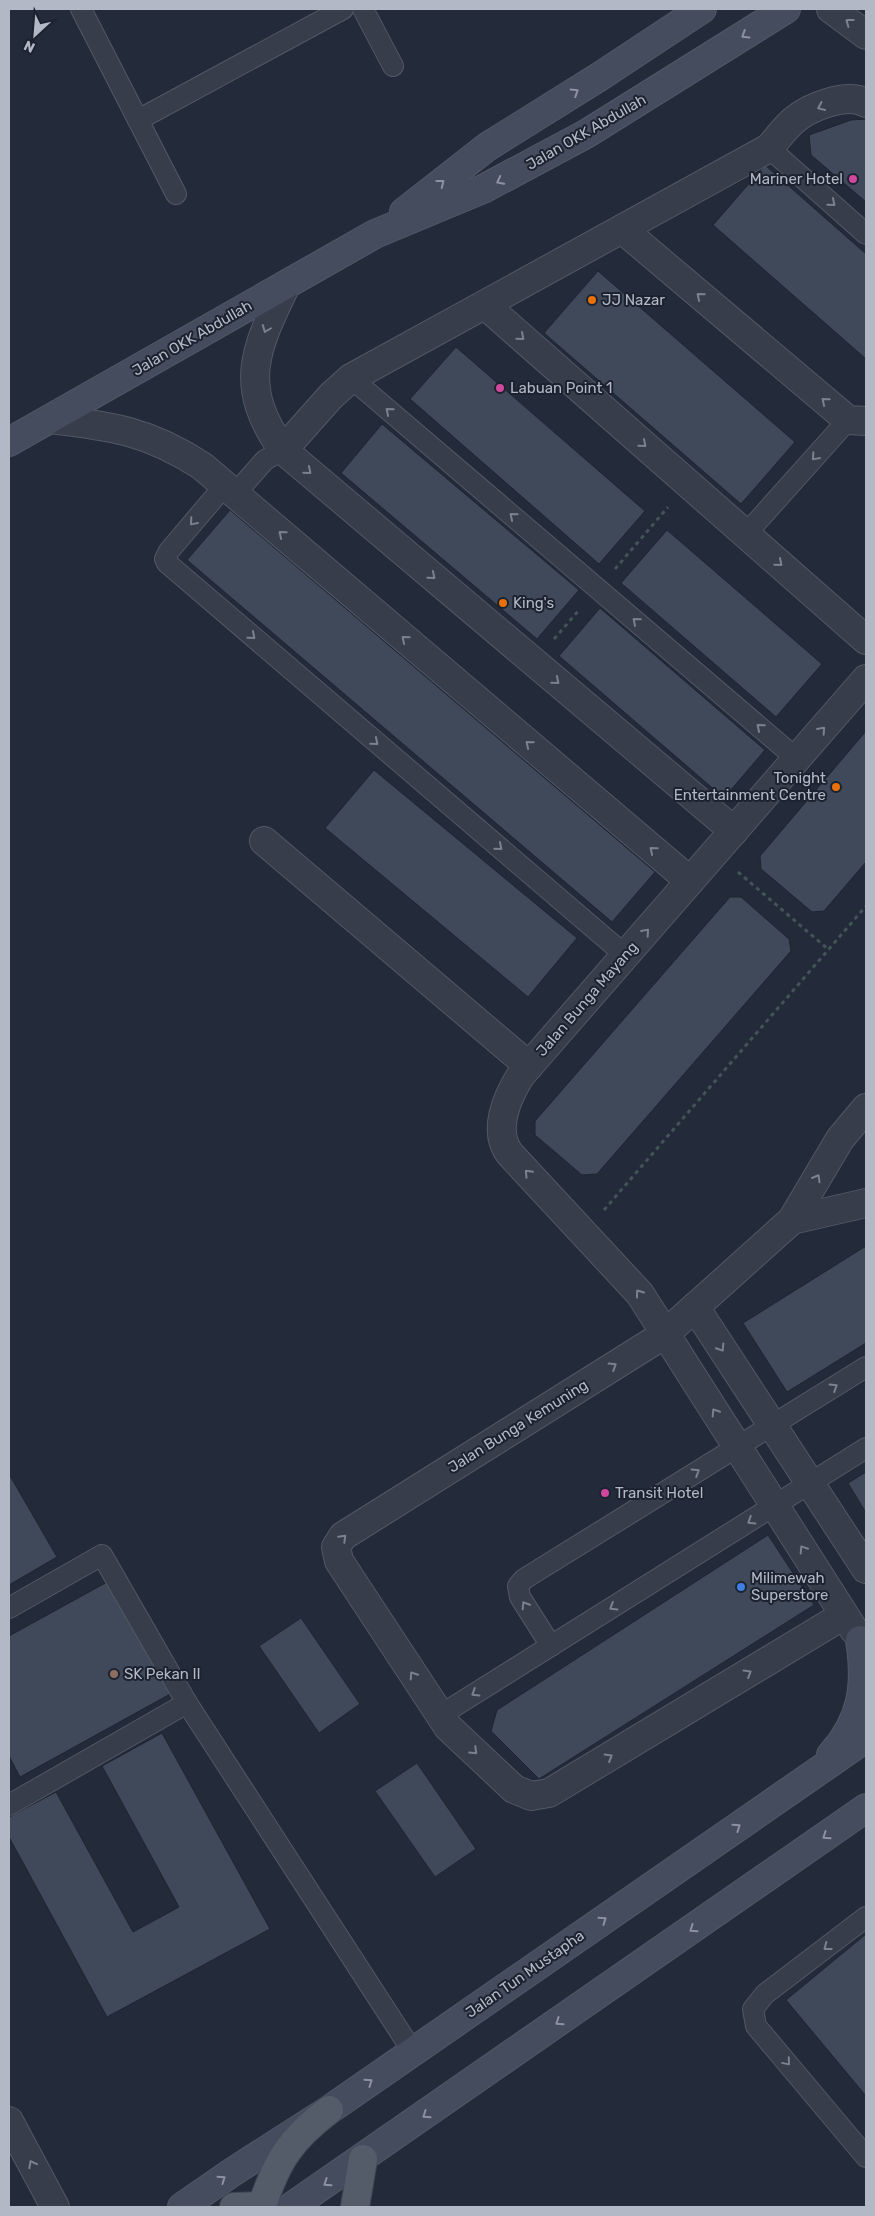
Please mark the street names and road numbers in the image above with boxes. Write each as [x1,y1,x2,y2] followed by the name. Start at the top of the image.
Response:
[523,90,649,174] street label: Jalan OKK Abdullah
[129,296,255,380] street label: Jalan OKK Abdullah
[532,938,642,1060] street label: Jalan Bunga Mayang
[445,1376,591,1476] street label: Jalan Bunga Kemuning
[462,1926,588,2022] street label: Jalan Tun Mustapha

